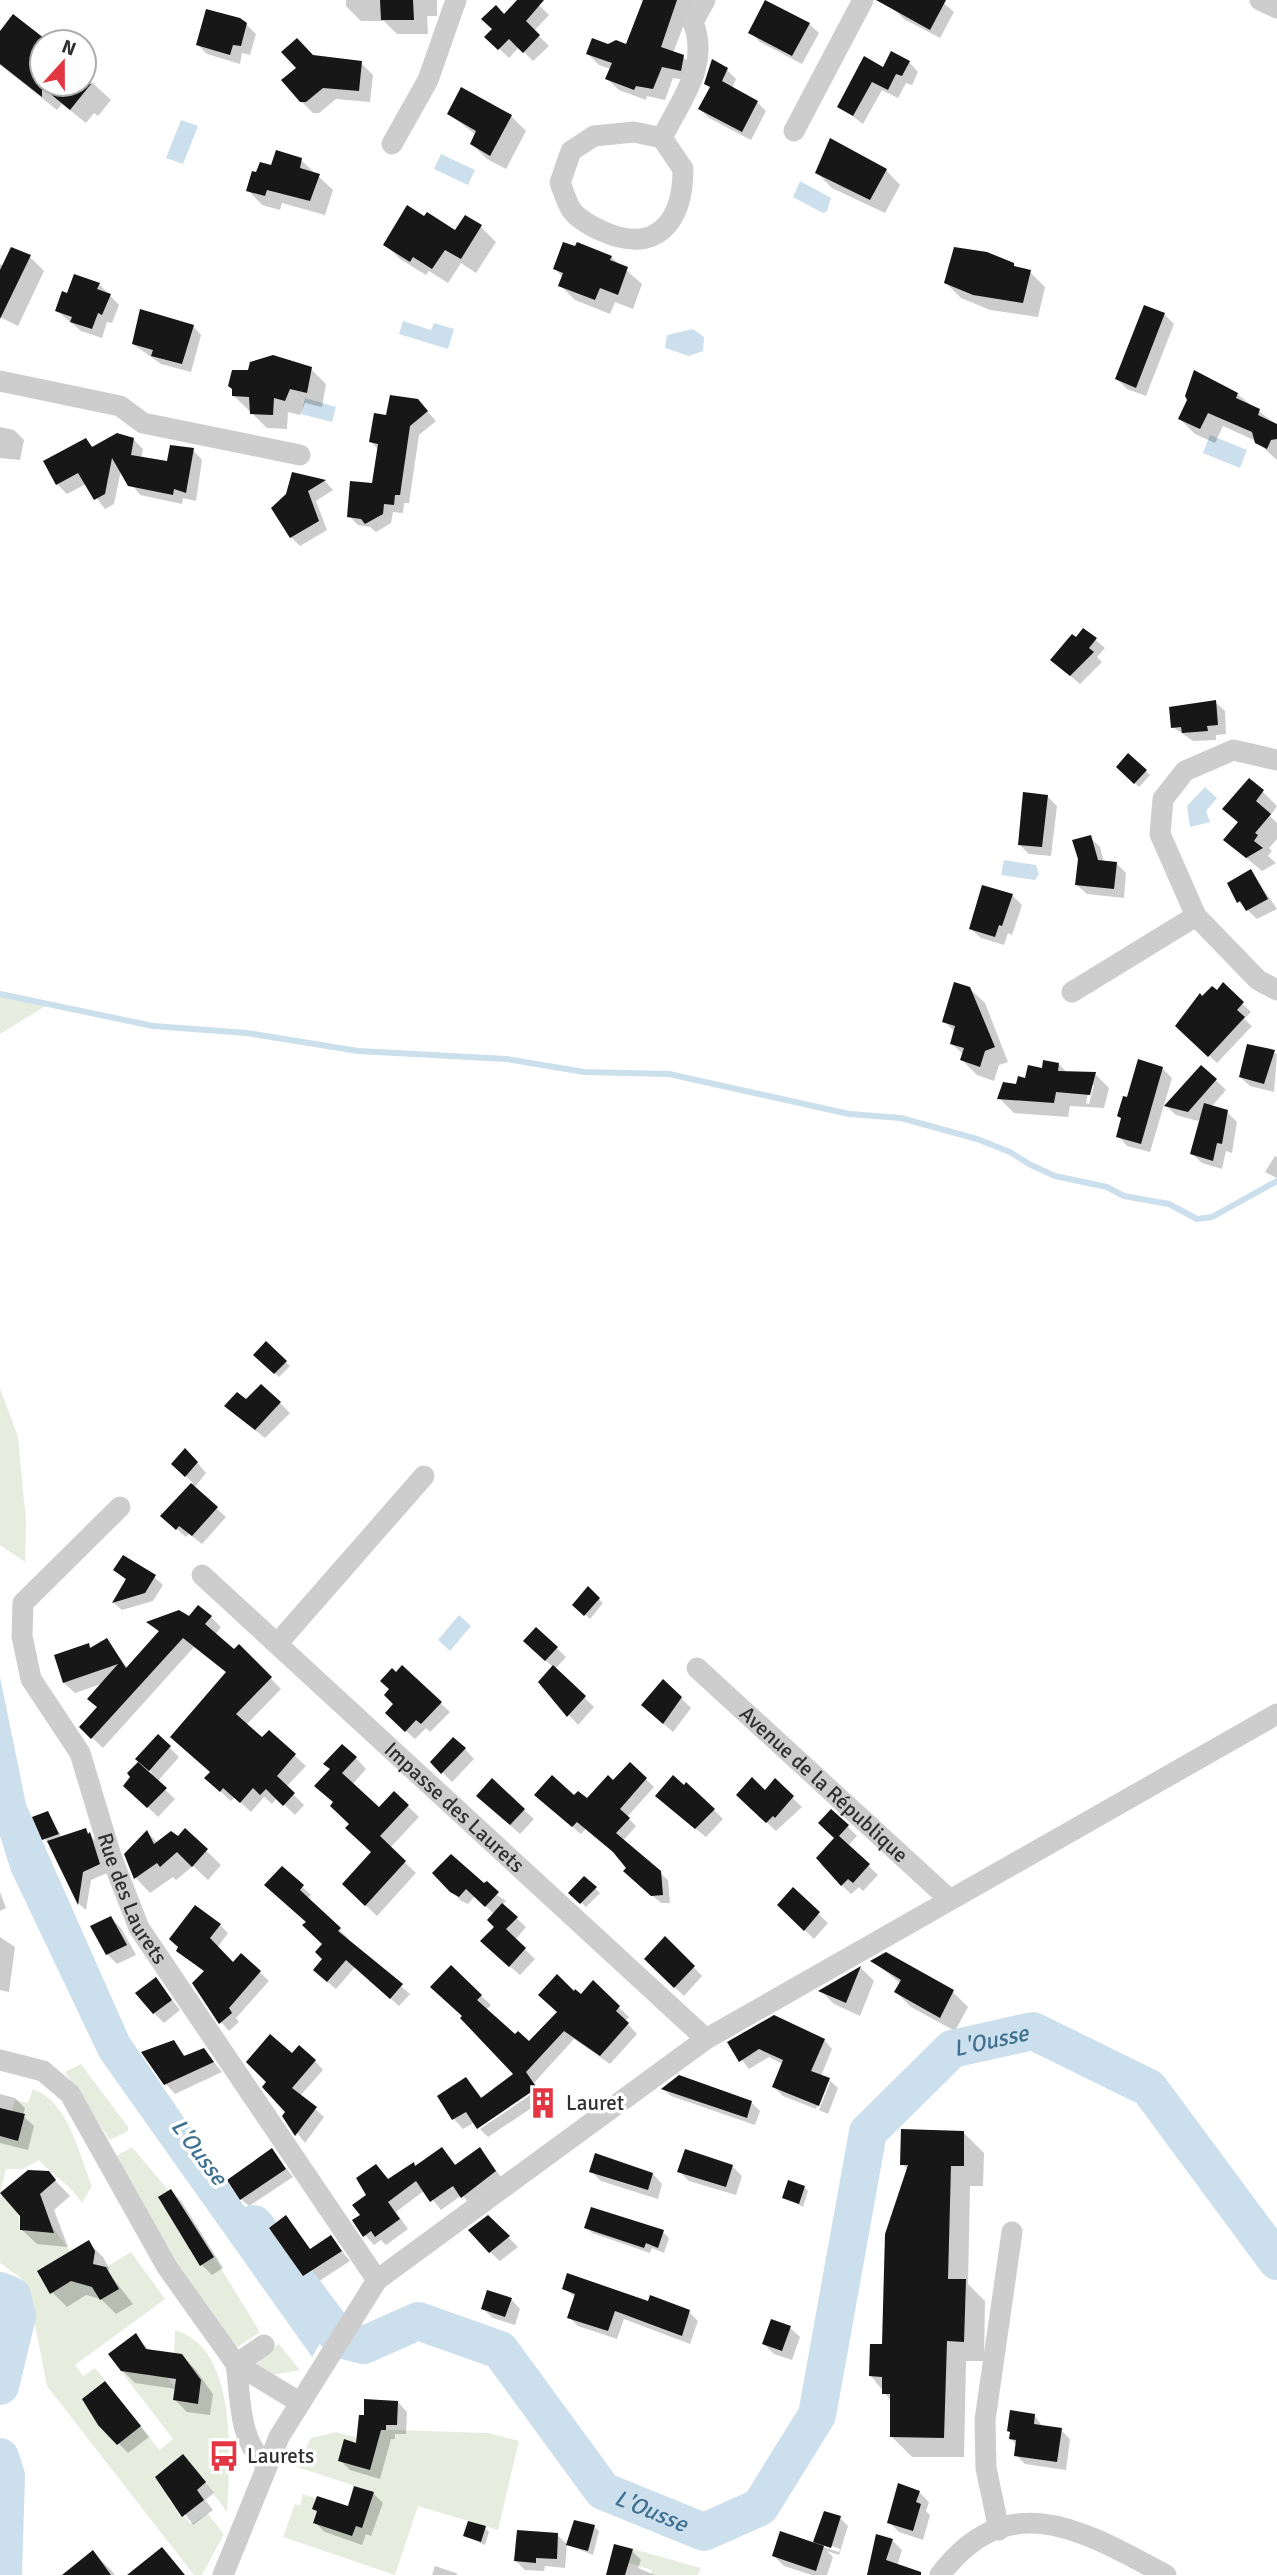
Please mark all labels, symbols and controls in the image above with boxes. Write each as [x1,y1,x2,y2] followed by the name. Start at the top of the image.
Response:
[28,28,98,98] north arrow
[58,34,79,62] text: N
[734,1700,913,1868] street label: Avenue de la République
[379,1736,530,1878] street label: Impasse des Laurets
[92,1830,173,1969] street label: Rue des Laurets
[951,2018,1032,2063] water label: L'Ousse
[526,2086,560,2120] building icon: Lauret
[566,2090,624,2116] place label: Lauret
[165,2113,234,2192] water label: L'Ousse
[207,2439,241,2473] bus stop icon: Laurets
[247,2443,314,2469] place label: Laurets
[611,2483,693,2539] water label: L'Ousse

